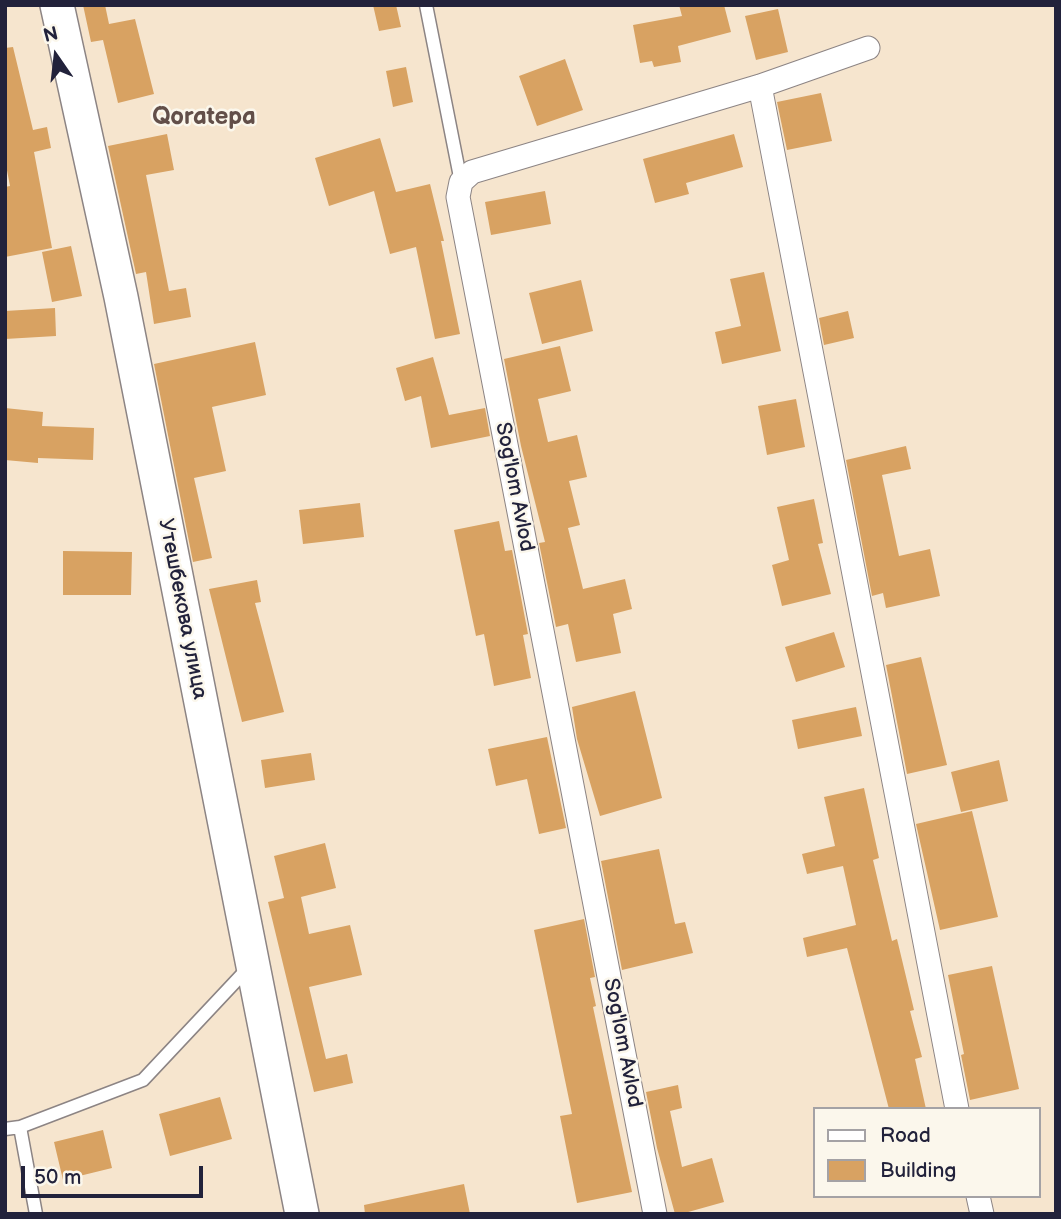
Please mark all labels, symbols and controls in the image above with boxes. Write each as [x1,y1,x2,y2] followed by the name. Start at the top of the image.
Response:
[21,21,91,91] north arrow
[41,22,61,48] text: N
[152,104,256,132] district label: Qoratepa
[489,420,539,554] street label: Sog'lom Avlod
[152,517,212,701] street label: Утешбекова улица
[597,976,647,1110] street label: Sog'lom Avlod
[813,1107,1040,1198] legend
[880,1123,931,1148] text: Road
[24,1152,206,1196] scale bar
[880,1158,956,1183] text: Building
[34,1165,81,1190] text: 50 m

